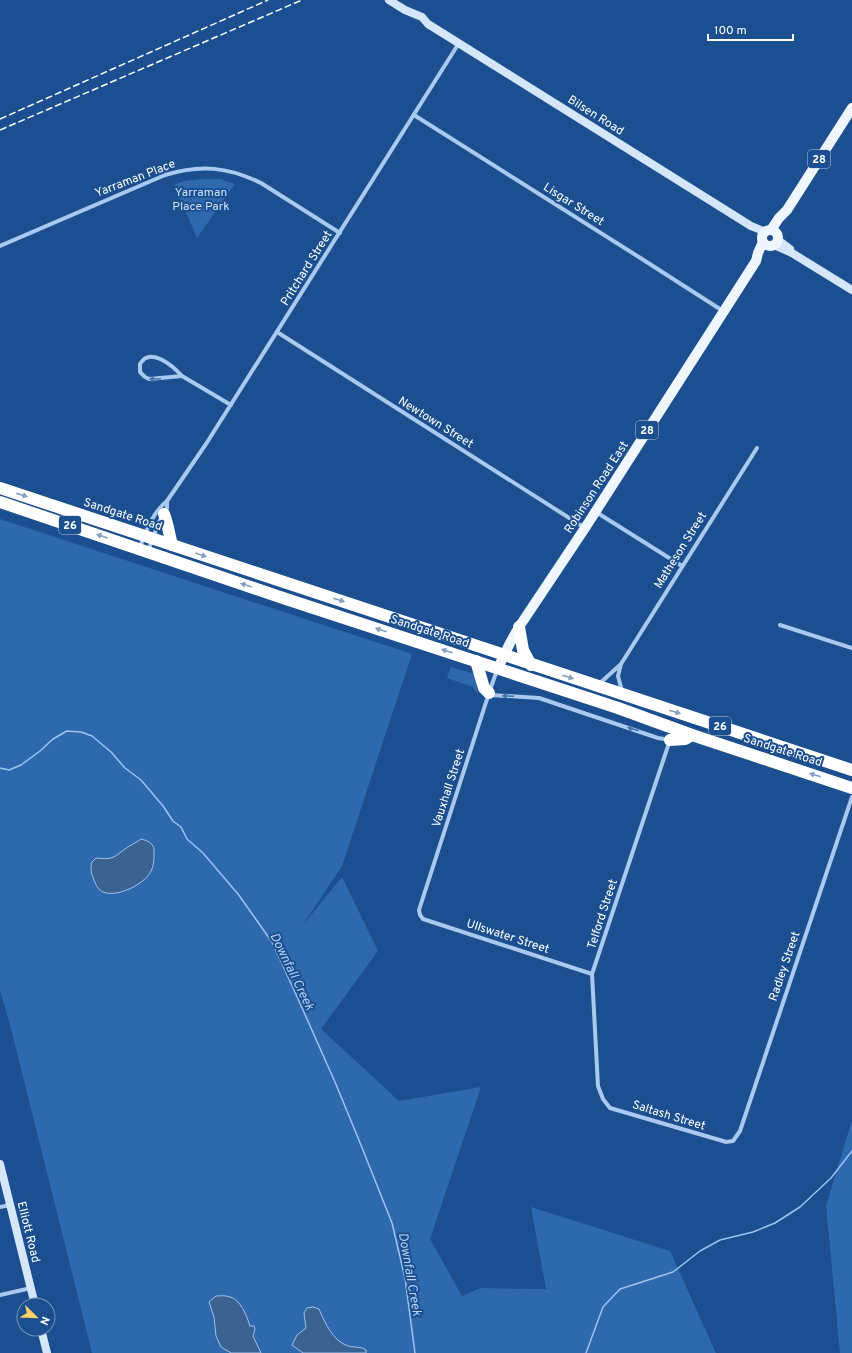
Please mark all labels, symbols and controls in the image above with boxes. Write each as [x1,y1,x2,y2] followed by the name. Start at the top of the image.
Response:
[708,16,793,42] scale bar
[714,23,747,39] text: 100 m
[564,92,627,139] street label: Bilsen Road
[808,150,830,168] road number: 28
[93,156,178,202] street label: Yarraman Place
[540,180,607,230] street label: Lisgar Street
[172,185,230,215] park label: Yarraman Place Park
[277,228,336,309] street label: Pritchard Street
[149,375,162,382] one-way arrow
[395,393,476,452] street label: Newtown Street
[636,421,658,439] road number: 28
[561,438,633,537] street label: Robinson Road East
[17,493,29,499] one-way arrow
[81,495,164,535] street label: Sandgate Road
[651,509,711,592] street label: Matheson Street
[59,516,81,534] road number: 26
[96,533,108,539] one-way arrow
[195,552,207,558] one-way arrow
[239,581,251,587] one-way arrow
[333,598,345,604] one-way arrow
[388,612,471,652] street label: Sandgate Road
[375,626,387,632] one-way arrow
[441,648,453,654] one-way arrow
[563,674,575,680] one-way arrow
[501,693,514,699] one-way arrow
[669,709,681,715] one-way arrow
[709,717,731,735] road number: 26
[626,726,638,732] one-way arrow
[741,731,824,771] street label: Sandgate Road
[429,747,469,830] street label: Vauxhall Street
[809,772,821,778] one-way arrow
[584,877,622,951] street label: Telford Street
[464,916,551,958] street label: Ullswater Street
[766,929,804,1003] street label: Radley Street
[266,930,317,1014] water label: Downfall Creek
[630,1097,707,1135] street label: Saltash Street
[13,1200,43,1265] street label: Elliott Road
[394,1231,424,1318] water label: Downfall Creek
[16,1297,56,1337] north arrow
[36,1314,52,1327] text: N

